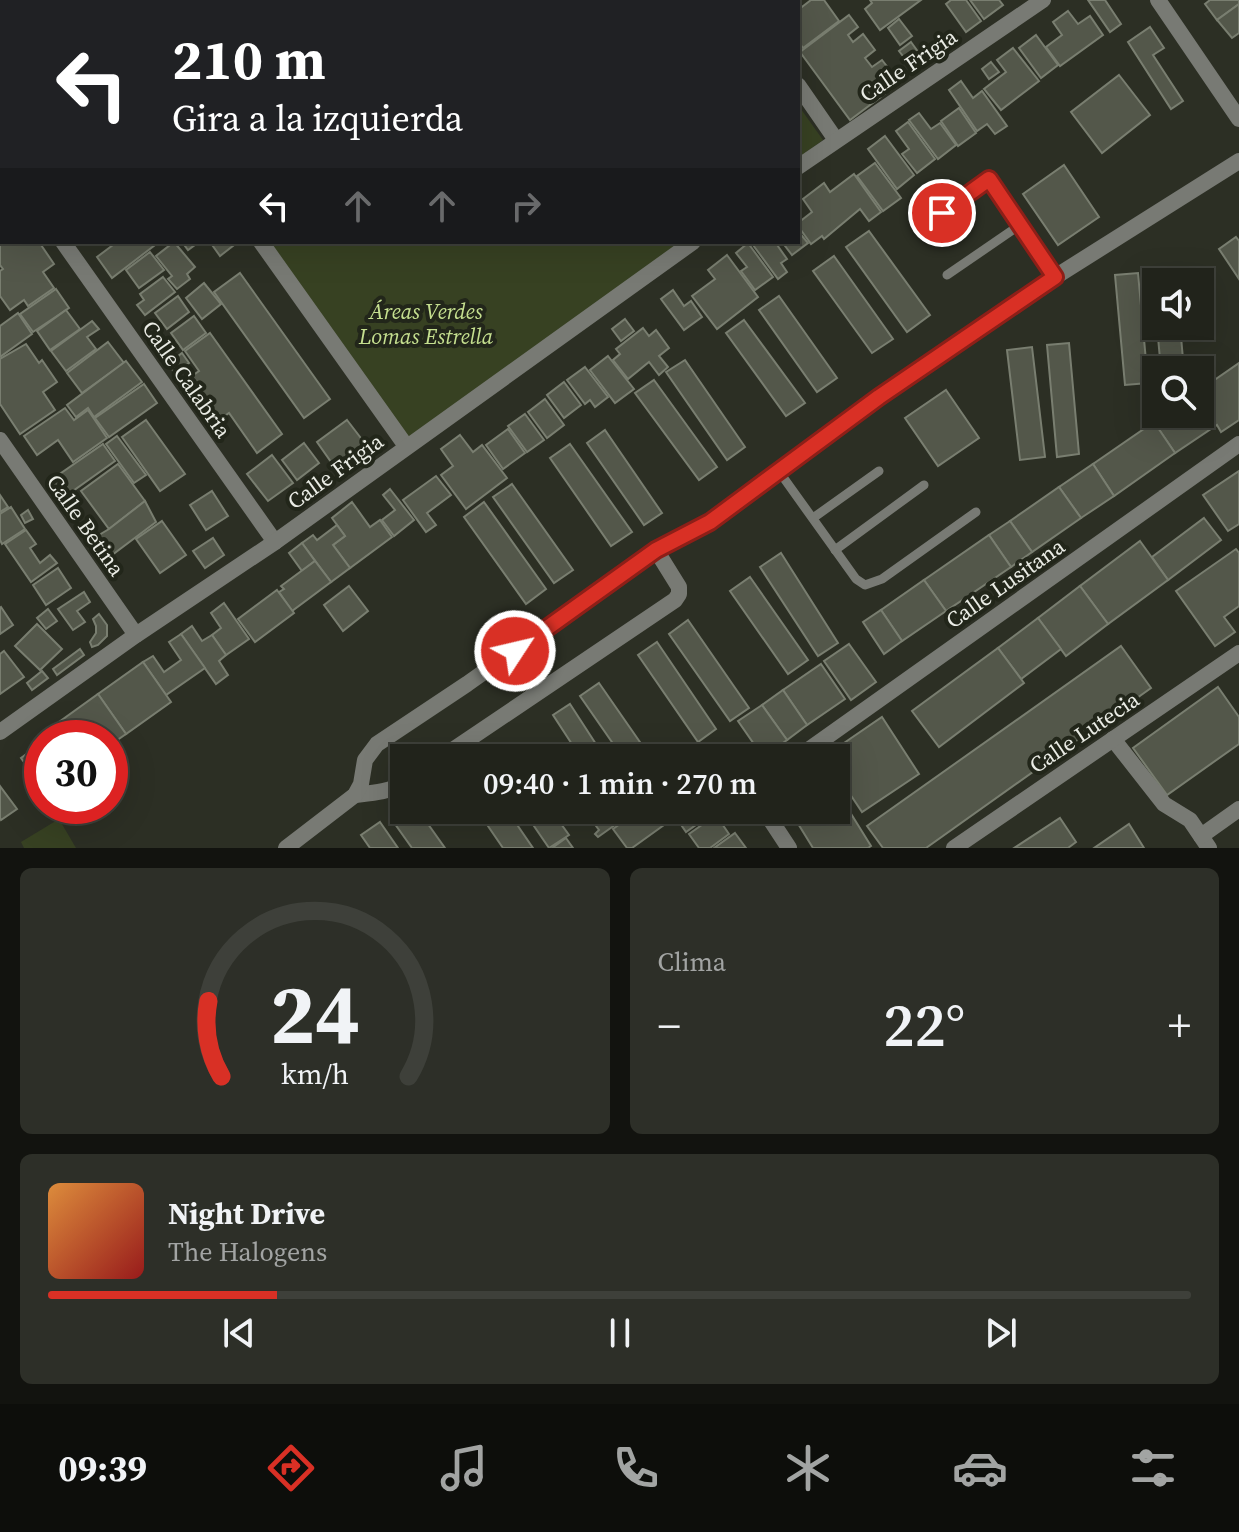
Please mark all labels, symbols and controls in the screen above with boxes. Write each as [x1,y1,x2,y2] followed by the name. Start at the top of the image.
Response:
[172,21,326,98] text: 210 m
[853,21,963,109] street label: Calle Frigia
[40,32,144,136] icon: left
[172,94,463,143] text: Gira a la izquierda
[908,179,976,247] pin
[252,184,296,228] icon: left
[336,184,380,228] icon: ahead
[420,184,464,228] icon: ahead
[504,184,548,228] icon: right
[920,191,964,235] icon: arrive
[1142,268,1214,428] map controls
[1142,268,1214,340] button: sound
[358,296,494,351] park label: Áreas Verdes Lomas Estrella
[135,314,239,444] street label: Calle Calabria
[1142,356,1214,428] button: search
[281,426,390,516] street label: Calle Frigia
[40,468,133,583] street label: Calle Betina
[940,530,1071,635] street label: Calle Lusitana
[473,609,557,693] position arrow
[1023,684,1146,780] street label: Calle Lutecia
[24,720,128,824] speed limit sign: 30
[483,763,757,804] text: 09:40 · 1 min · 270 m
[658,944,726,980] text: Clima
[270,957,360,1071] text: 24
[883,984,965,1066] text: 22°
[658,995,681,1056] text: −
[1168,995,1191,1056] text: +
[281,1054,349,1094] text: km/h
[168,1193,325,1234] text: Night Drive
[168,1234,327,1270] text: The Halogens
[217,1311,261,1355] icon: previous
[598,1311,642,1355] icon: pause
[979,1311,1023,1355] icon: next
[263,1440,319,1496] icon: directions
[436,1440,492,1496] icon: music
[608,1440,664,1496] icon: phone
[780,1440,836,1496] icon: climate
[952,1440,1008,1496] icon: car
[1125,1440,1181,1496] icon: filters
[58,1444,147,1493] text: 09:39

